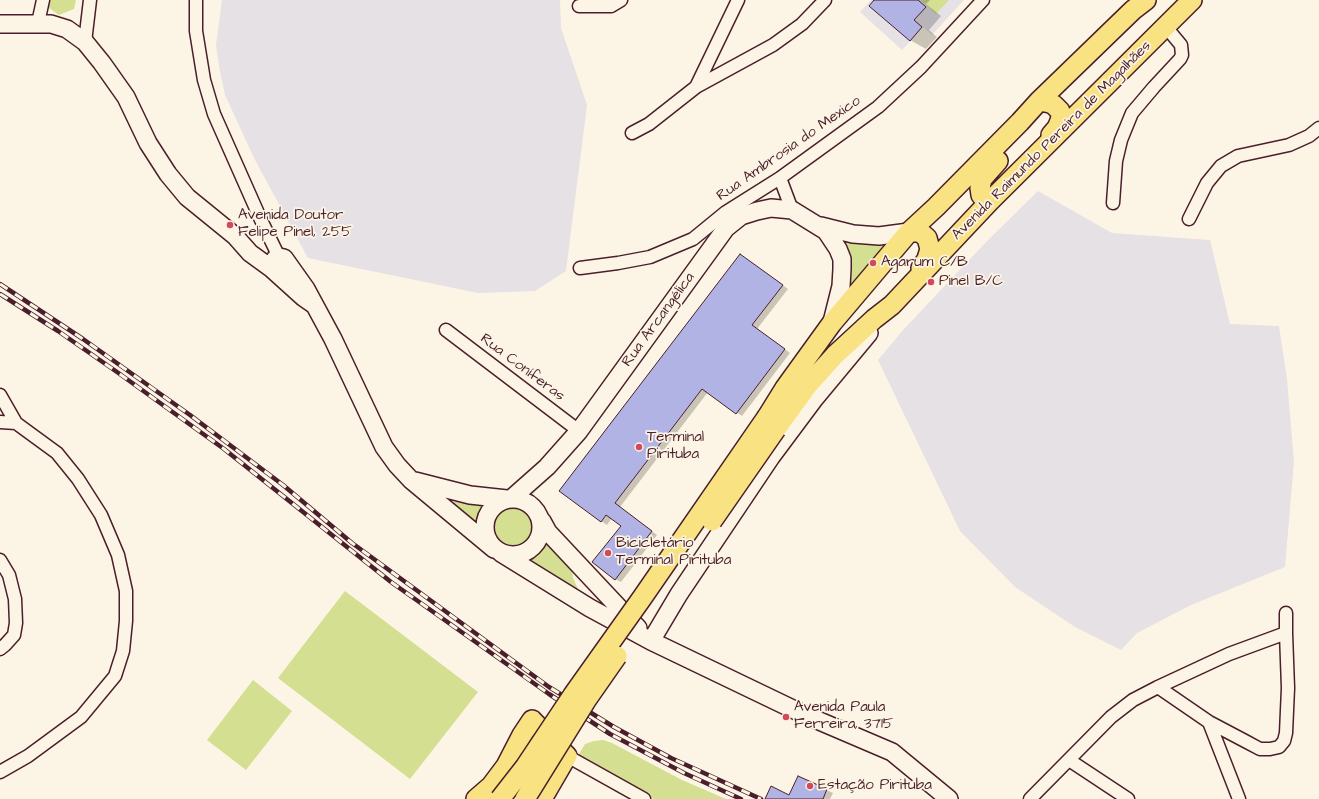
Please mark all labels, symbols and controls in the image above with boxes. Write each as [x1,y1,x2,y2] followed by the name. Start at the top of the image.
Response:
[949,38,1155,244] street label: Avenida Raimundo Pereira de Magalhães
[714,92,864,206] street label: Rua Ambrosia do Mexico
[238,207,352,242] place label: Avenida Doutor Felipe Pinel, 255
[225,220,235,230] marker: Avenida Doutor Felipe Pinel, 255
[881,254,968,272] place label: Agarum C/B
[868,258,878,268] marker: Agarum C/B
[619,269,699,371] street label: Rua Arcangélica
[939,273,1003,291] place label: Pinel B/C
[926,277,936,287] marker: Pinel B/C
[476,330,568,406] street label: Rua Coníferas
[647,429,704,464] place label: Terminal Pirituba
[634,442,644,452] marker: Terminal Pirituba
[616,535,731,570] place label: Bicicletário Terminal Pirituba
[603,548,613,558] marker: Bicicletário Terminal Pirituba
[794,699,893,734] place label: Avenida Paula Ferreira, 3715
[781,712,791,722] marker: Avenida Paula Ferreira, 3715
[818,777,932,795] place label: Estação Pirituba
[805,781,815,791] marker: Estação Pirituba

